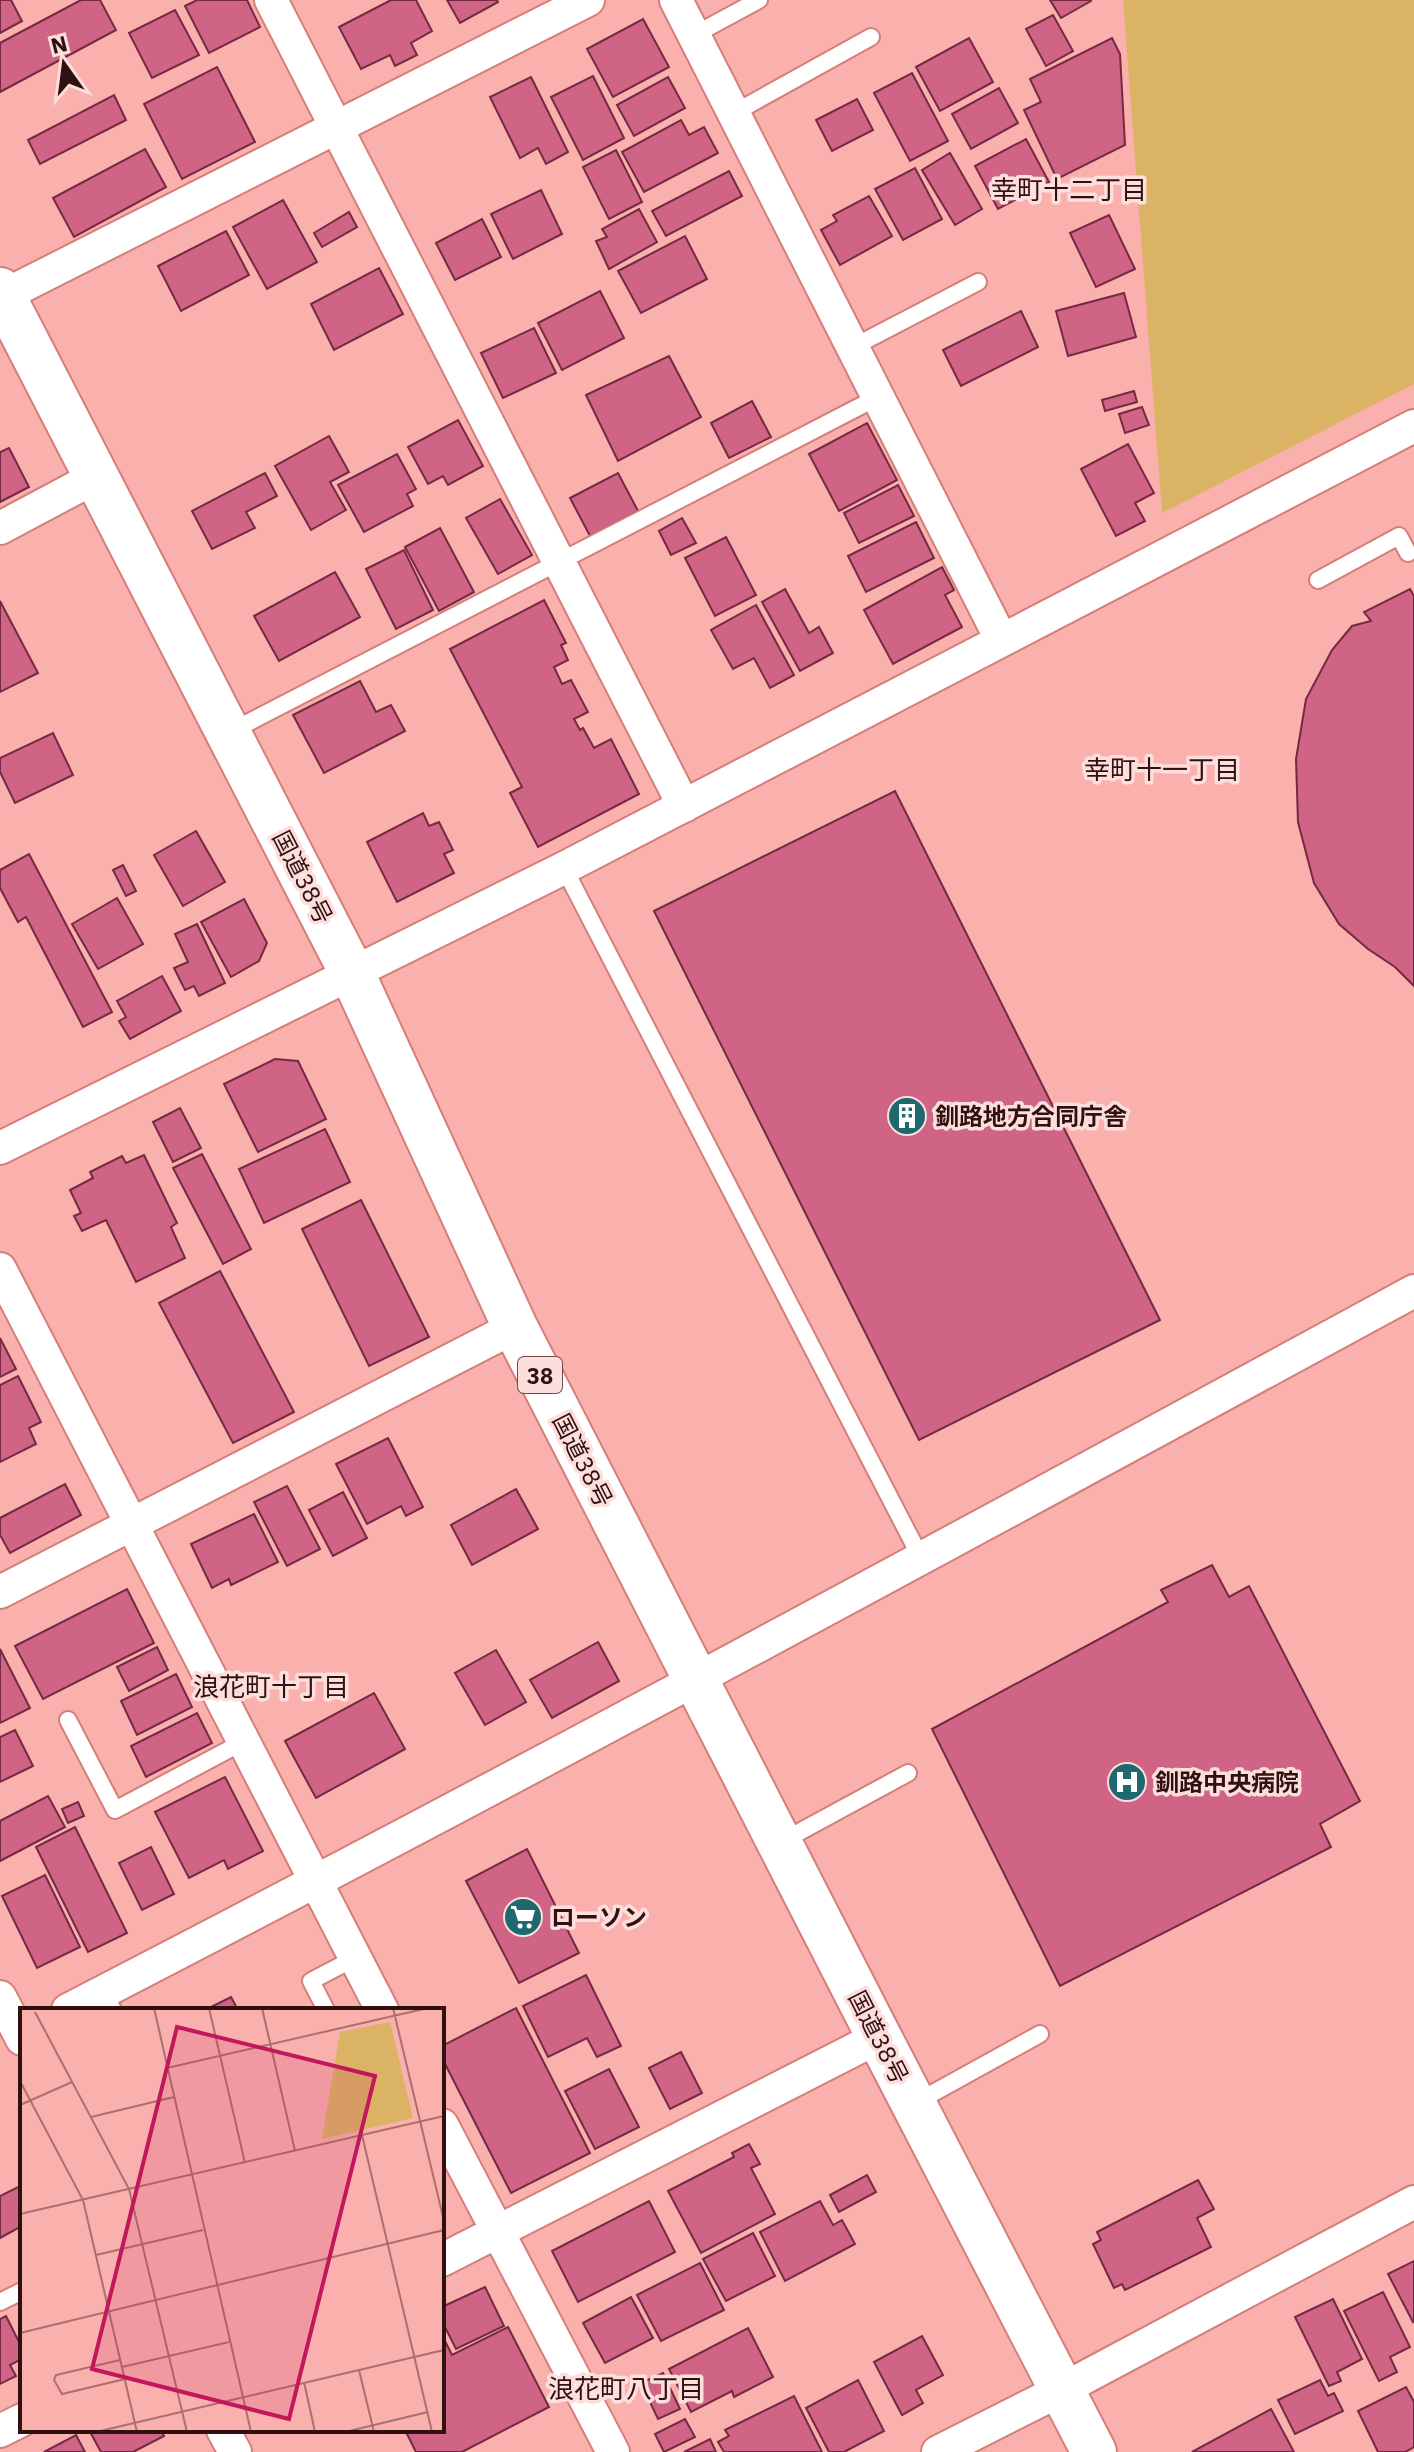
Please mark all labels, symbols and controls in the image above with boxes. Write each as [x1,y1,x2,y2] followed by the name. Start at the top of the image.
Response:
[24,24,104,104] north arrow
[48,28,70,60] text: N
[991,172,1147,206] district label: 幸町十二丁目
[1084,752,1240,786] district label: 幸町十一丁目
[266,825,340,929] street label: 国道38号
[886,1095,928,1137] building icon: 釧路地方合同庁舎
[935,1100,1127,1132] place label: 釧路地方合同庁舎
[518,1357,562,1393] road number: 38
[546,1408,620,1512] street label: 国道38号
[193,1669,349,1703] district label: 浪花町十丁目
[1106,1761,1148,1803] hospital icon: 釧路中央病院
[1155,1766,1299,1798] place label: 釧路中央病院
[502,1896,544,1938] supermarket icon: ローソン
[551,1901,647,1933] place label: ローソン
[842,1985,916,2089] street label: 国道38号
[20,2008,444,2432] inset map
[548,2371,704,2405] district label: 浪花町八丁目

